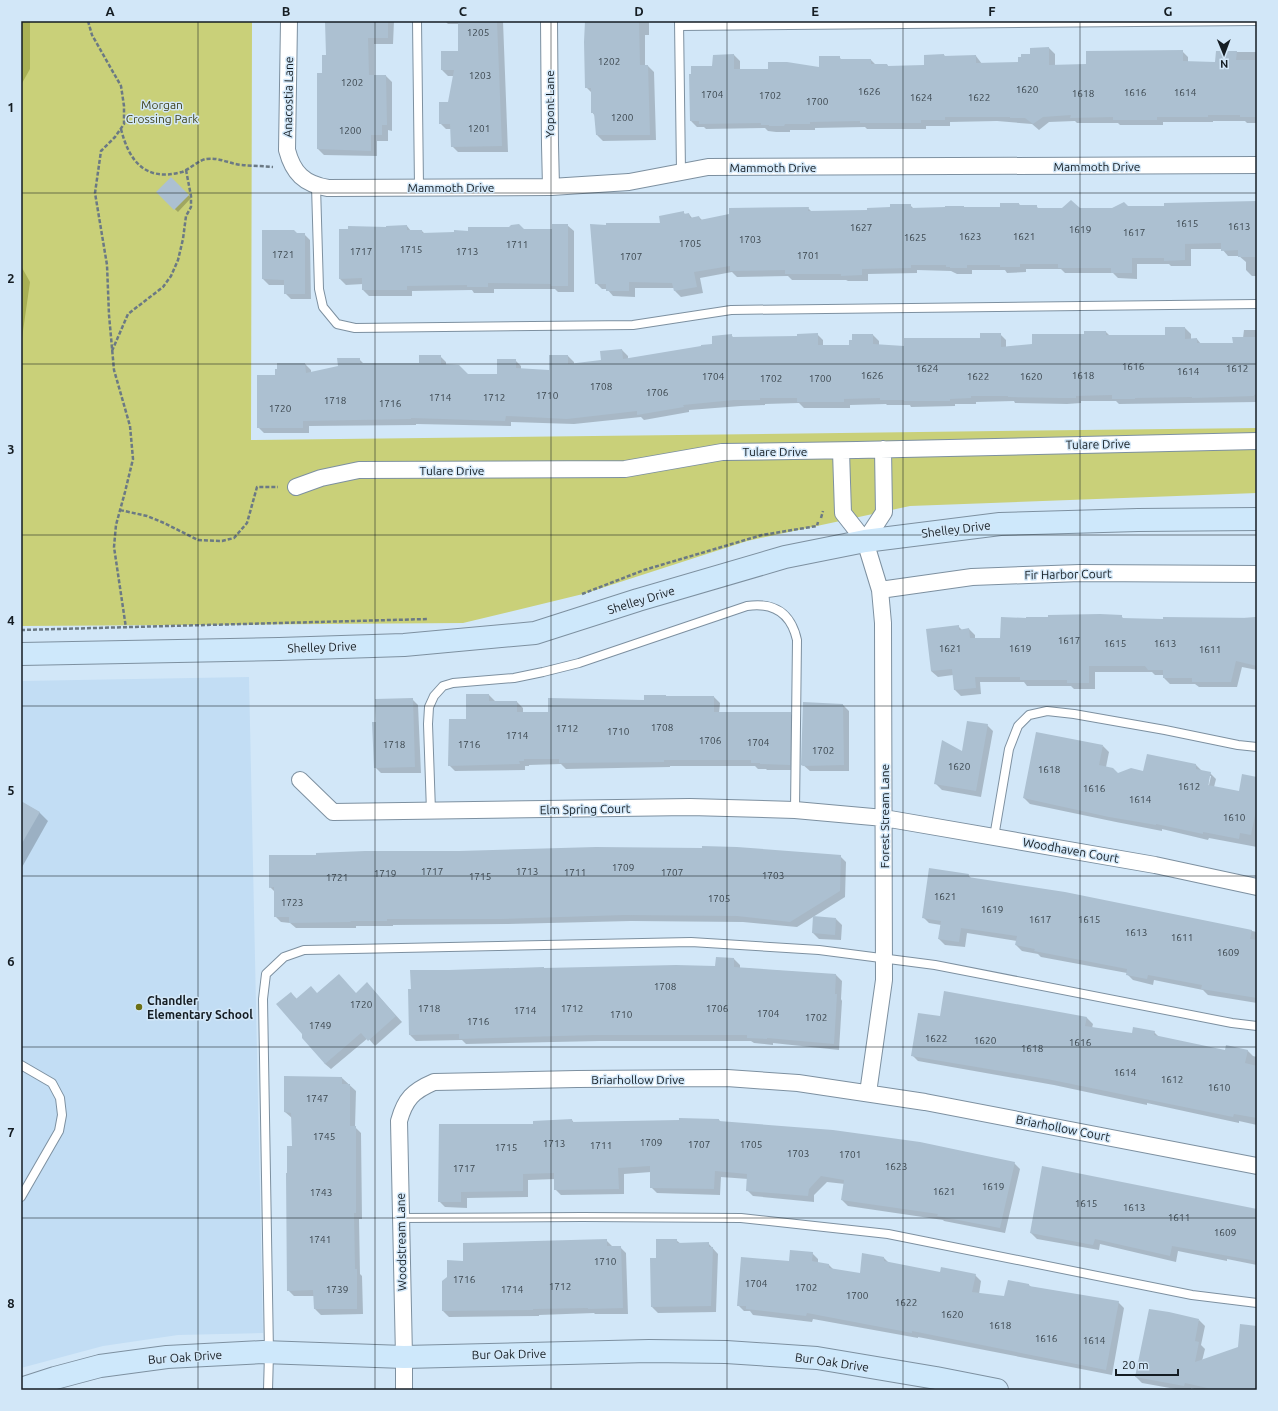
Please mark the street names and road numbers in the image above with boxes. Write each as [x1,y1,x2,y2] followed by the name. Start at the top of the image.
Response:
[281,56,295,138] street label: Anacostia Lane
[543,70,556,138] street label: Yopont Lane
[1053,160,1141,173] street label: Mammoth Drive
[729,161,817,174] street label: Mammoth Drive
[407,181,495,194] street label: Mammoth Drive
[1065,437,1131,451] street label: Tulare Drive
[743,445,807,458] street label: Tulare Drive
[420,464,484,477] street label: Tulare Drive
[921,518,991,540] street label: Shelley Drive
[1024,567,1112,581] street label: Fir Harbor Court
[606,584,676,616] street label: Shelley Drive
[287,639,357,655] street label: Shelley Drive
[878,764,891,868] street label: Forest Stream Lane
[540,802,631,816] street label: Elm Spring Court
[1022,835,1120,865] street label: Woodhaven Court
[591,1073,685,1086] street label: Briarhollow Drive
[1015,1113,1111,1144] street label: Briarhollow Court
[394,1193,408,1291] street label: Woodstream Lane
[472,1347,546,1361] street label: Bur Oak Drive
[147,1348,223,1366] street label: Bur Oak Drive
[794,1350,870,1374] street label: Bur Oak Drive

